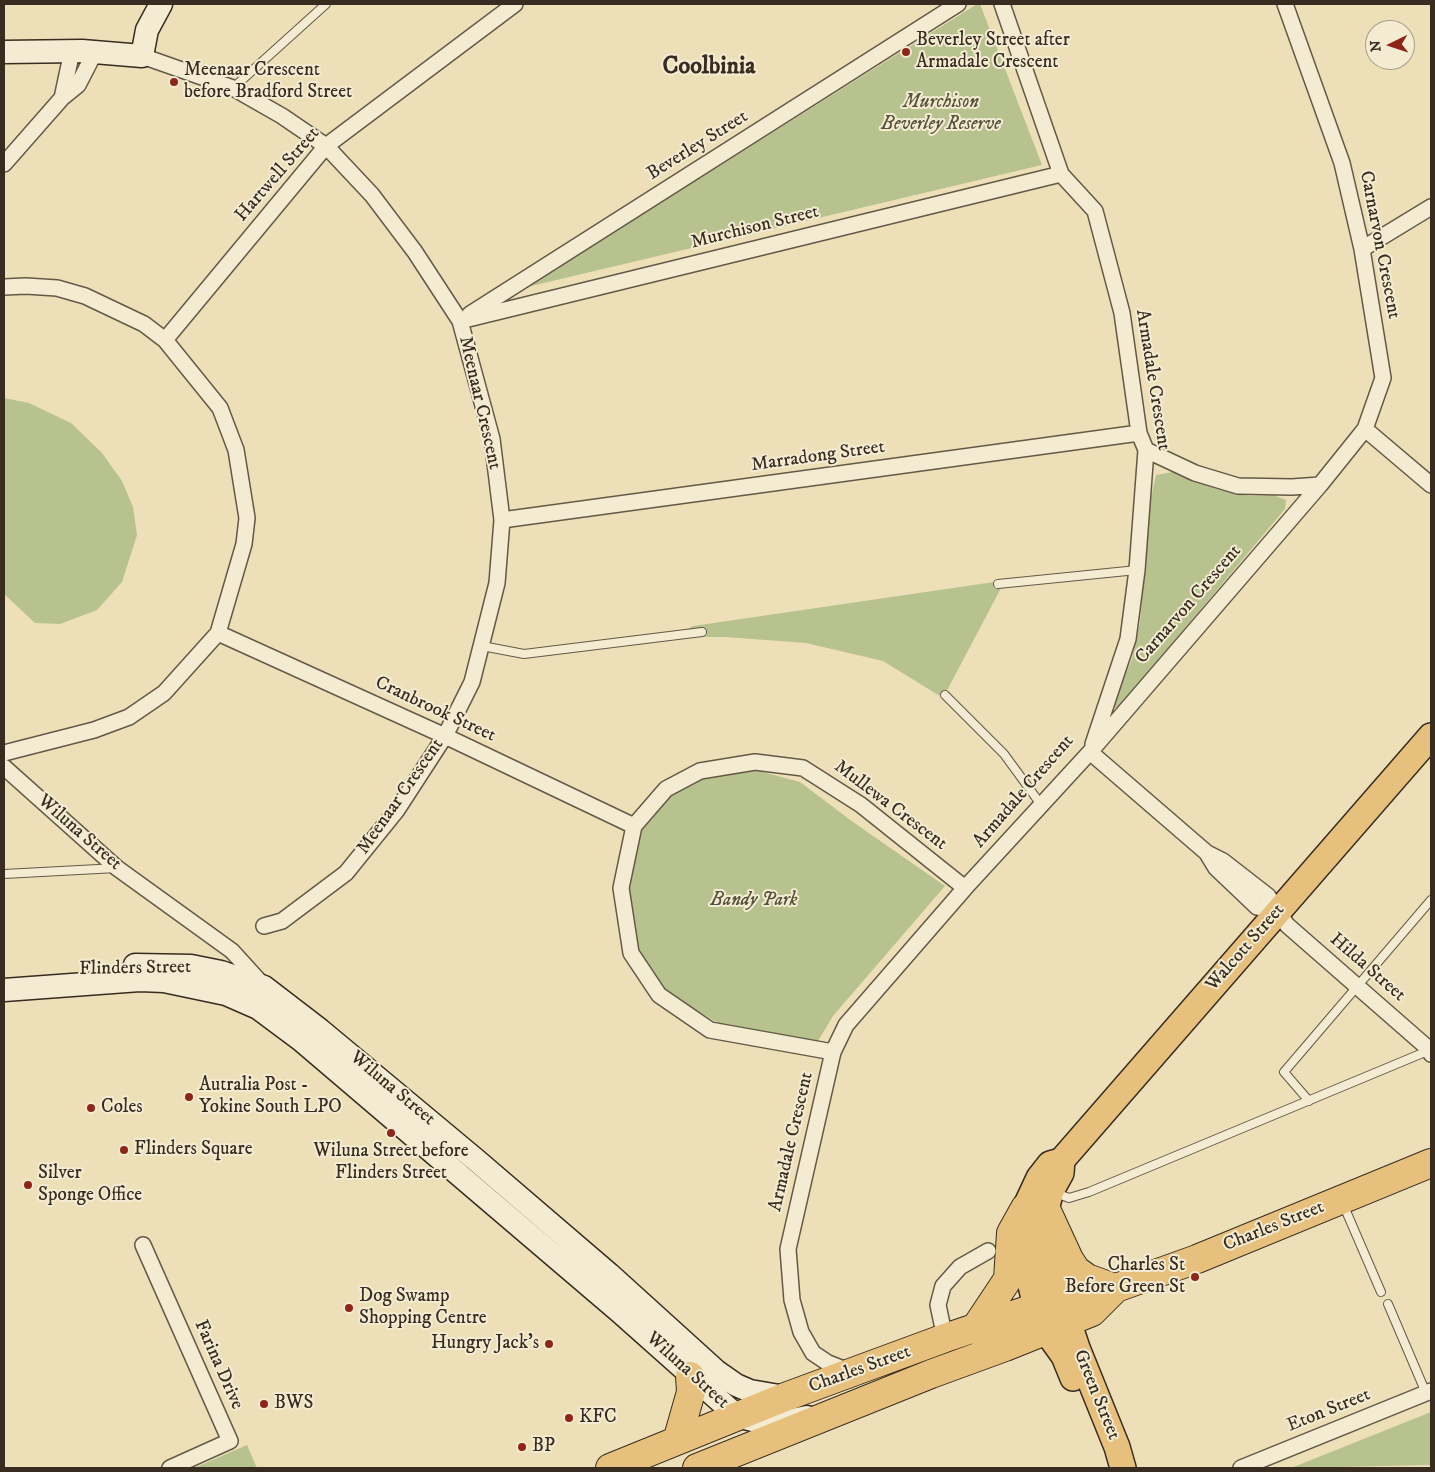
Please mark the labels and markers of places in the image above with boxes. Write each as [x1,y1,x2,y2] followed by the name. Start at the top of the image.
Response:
[916,30,1070,74] place label: Beverley Street after Armadale Crescent
[900,46,912,58] marker: Beverley Street after Armadale Crescent
[184,60,352,104] place label: Meenaar Crescent before Bradford Street
[168,76,180,88] marker: Meenaar Crescent before Bradford Street
[199,1075,342,1119] place label: Autralia Post - Yokine South LPO
[183,1091,195,1103] marker: Autralia Post - Yokine South LPO
[101,1097,143,1119] place label: Coles
[85,1102,97,1114] marker: Coles
[385,1127,397,1139] marker: Wiluna Street before Flinders Street
[134,1139,252,1161] place label: Flinders Square
[313,1141,469,1185] place label: Wiluna Street before Flinders Street
[118,1144,130,1156] marker: Flinders Square
[38,1163,142,1207] place label: Silver Sponge Office
[22,1179,34,1191] marker: Silver Sponge Office
[1065,1255,1185,1299] place label: Charles St Before Green St
[1189,1271,1201,1283] marker: Charles St Before Green St
[359,1286,487,1330] place label: Dog Swamp Shopping Centre
[343,1302,355,1314] marker: Dog Swamp Shopping Centre
[431,1333,539,1355] place label: Hungry Jack's
[543,1338,555,1350] marker: Hungry Jack's
[274,1393,313,1415] place label: BWS
[258,1398,270,1410] marker: BWS
[579,1407,617,1429] place label: KFC
[563,1412,575,1424] marker: KFC
[532,1436,555,1458] place label: BP
[516,1441,528,1453] marker: BP

